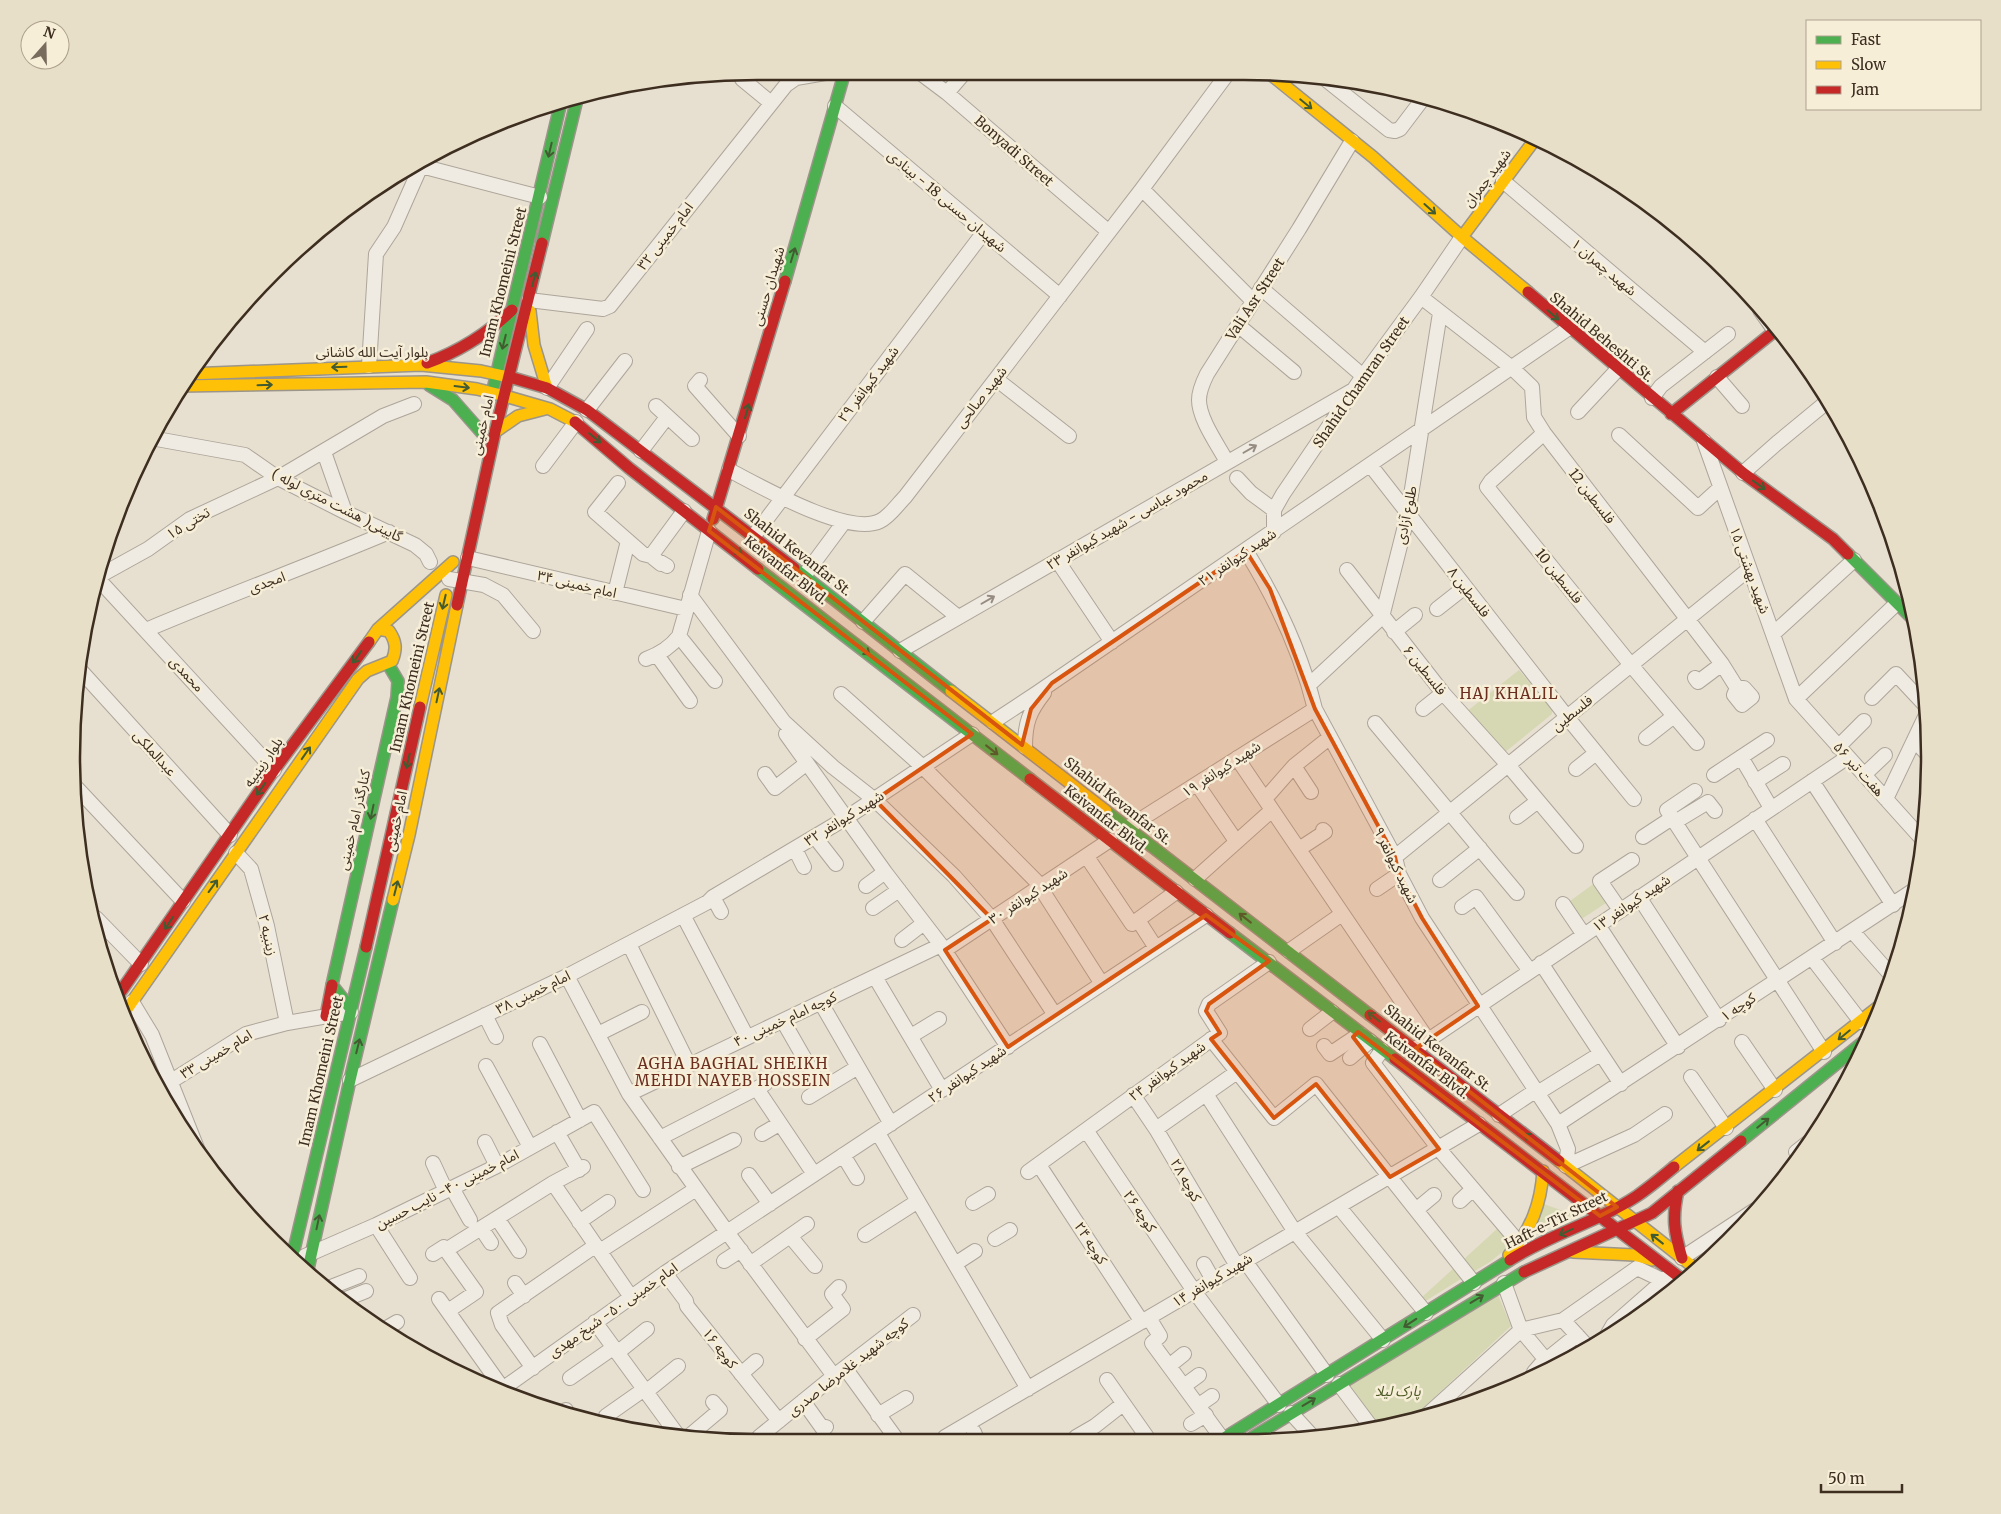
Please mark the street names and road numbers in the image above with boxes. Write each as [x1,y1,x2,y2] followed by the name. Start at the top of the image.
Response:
[971,112,1058,191] street label: Bonyadi Street
[1459,145,1516,211] street label: شهید چمران
[884,146,1010,256] street label: شهیدان حسنی 18 - بینادی
[633,199,699,275] street label: امام خمینی ۳۲
[476,205,530,359] street label: Imam Khomeini Street
[1567,234,1640,300] street label: شهید چمران ۱
[747,244,789,328] street label: شهیدان حسنی
[1221,254,1289,344] street label: Vali Asr Street
[1546,288,1658,386] street label: Shahid Beheshti St.
[1309,312,1414,451] street label: Shahid Chamran Street
[834,342,902,426] street label: شهید کیوانفر ۲۹
[316,343,429,361] street label: بلوار آیت الله کاشانی
[951,362,1011,432] street label: شهید صالحی
[466,393,500,457] street label: امام خمینی
[269,464,406,546] street label: گایینی( هشت متری لوله )
[1565,465,1619,527] street label: فلسطین 12
[1043,466,1211,574] street label: محمود عباسی - شهید کیوانفر ۲۳
[1391,484,1423,546] street label: طلوع آزادی
[163,503,213,543] street label: تختی ۱۵
[740,504,856,600] street label: Shahid Kevanfar St.
[1194,524,1280,590] street label: شهید کیوانفر ۲۱
[1726,524,1774,616] street label: شهید بهشتی ۱۵
[740,532,832,608] street label: Keivanfar Blvd.
[1531,545,1587,607] street label: فلسطین 10
[1444,563,1494,621] street label: فلسطین ۸
[535,566,618,604] street label: امام خمینی ۳۴
[246,567,288,597] street label: امجدی
[386,599,438,754] street label: Imam Khomeini Street
[1399,641,1451,699] street label: فلسطین ۶
[166,652,208,696] street label: محمدی
[1548,691,1596,735] street label: فلسطین
[130,726,180,780] street label: عبدالملکی
[239,733,287,790] street label: بلوار زینبیه
[1178,737,1264,801] street label: شهید کیوانفر ۱۹
[1830,738,1888,800] street label: هفت تیر ۵۶
[1060,753,1176,849] street label: Shahid Kevanfar St.
[334,768,376,872] street label: کنارگذر امام خمینی
[1060,781,1152,857] street label: Keivanfar Blvd.
[801,786,887,850] street label: شهید کیوانفر ۳۲
[381,789,413,853] street label: امام خمینی
[1370,824,1422,906] street label: شهید کیوانفر ۹
[985,864,1071,928] street label: شهید کیوانفر ۳۰
[1588,870,1674,936] street label: شهید کیوانفر ۱۳
[255,913,281,957] street label: زینبیه ۲
[493,966,574,1020] street label: امام خمینی ۳۸
[731,987,840,1053] street label: کوچه امام خمینی ۴۰
[1717,989,1760,1026] street label: کوچه ۱
[295,993,347,1148] street label: Imam Khomeini Street
[1380,1000,1496,1096] street label: Shahid Kevanfar St.
[177,1025,256,1084] street label: امام خمینی ۳۳
[1381,1027,1473,1103] street label: Keivanfar Blvd.
[1125,1037,1209,1105] street label: شهید کیوانفر ۲۴
[924,1041,1010,1107] street label: شهید کیوانفر ۲۶
[372,1145,523,1235] street label: امام خمینی ۴۰- نایب حسین
[1166,1155,1206,1205] street label: کوچه ۲۸
[1119,1187,1161,1236] street label: کوچه ۲۶
[1502,1187,1611,1253] street label: Haft-e-Tir Street
[1070,1218,1111,1268] street label: کوچه ۲۴
[1169,1249,1255,1311] street label: شهید کیوانفر ۱۴
[545,1259,682,1363] street label: امام خمینی ۵۰- شیخ مهدی
[784,1314,913,1421] street label: کوچه شهید غلامرضا صدری
[698,1324,742,1373] street label: کوچه ۱۶

